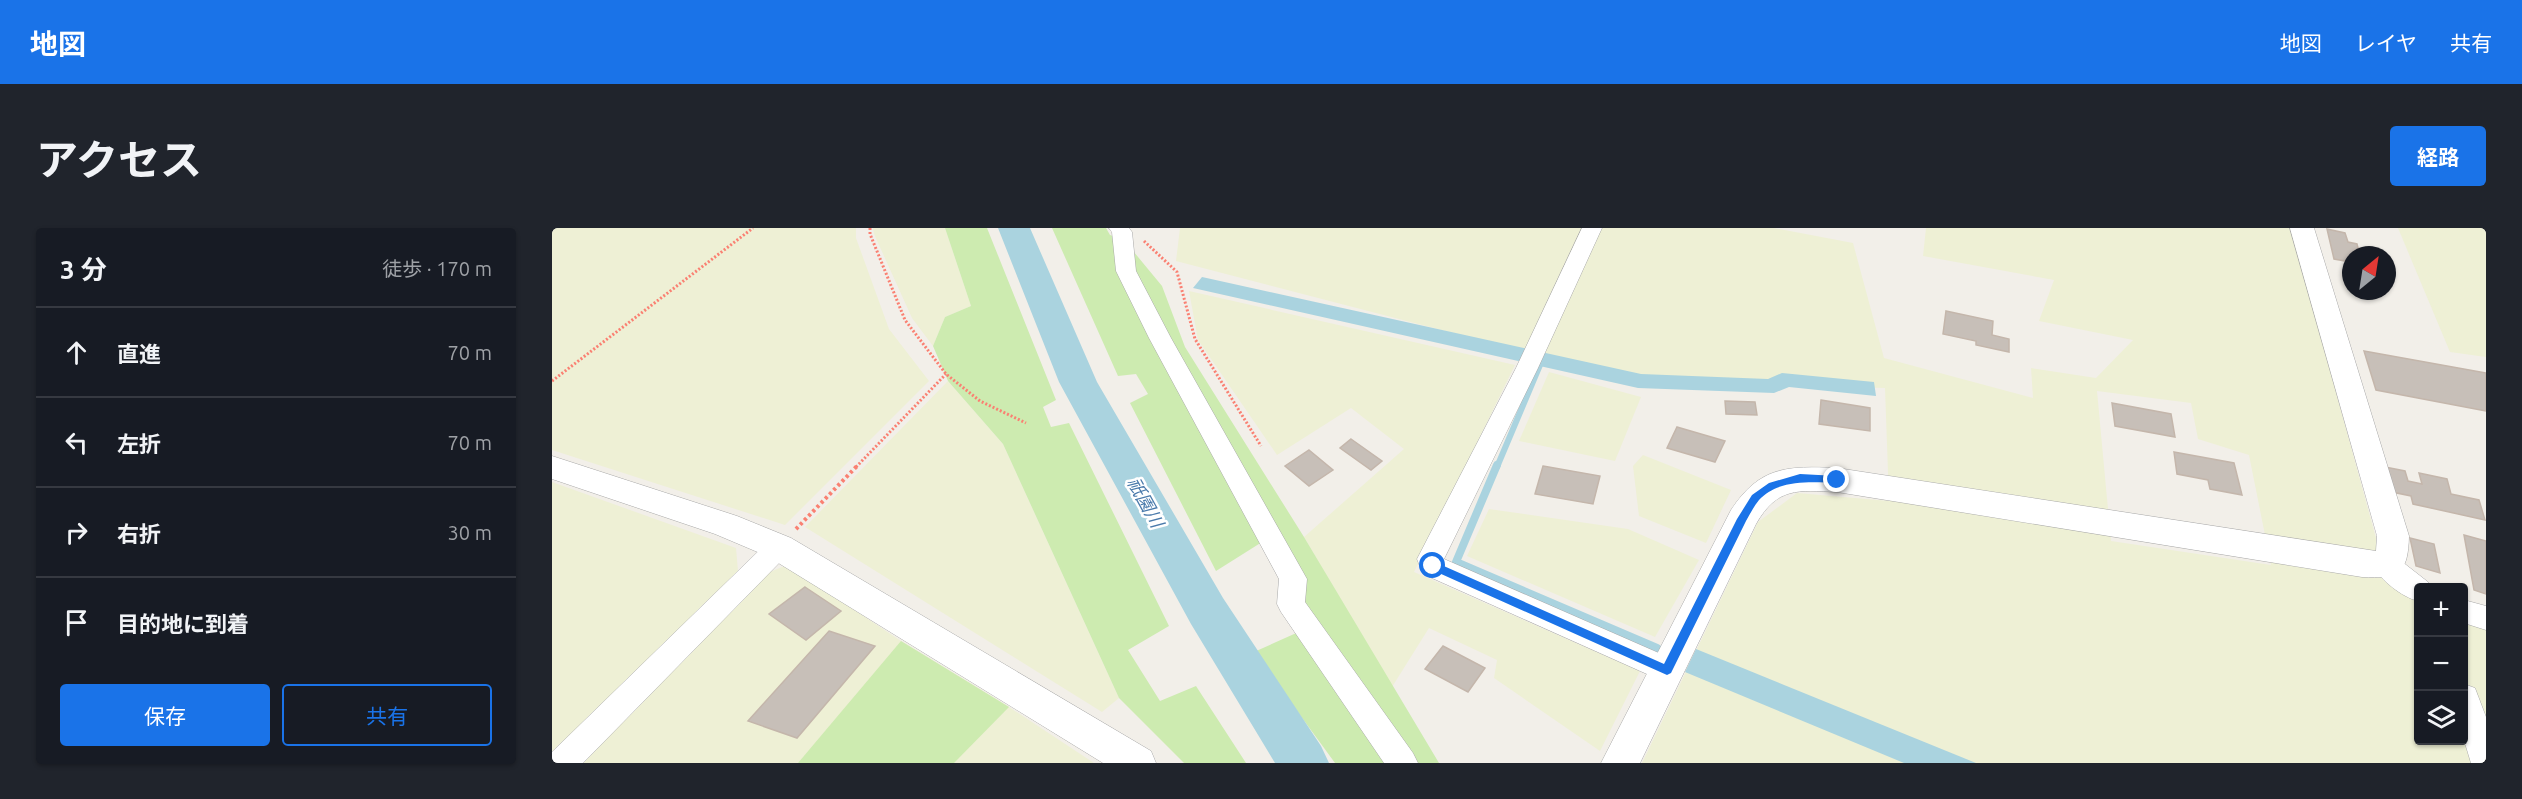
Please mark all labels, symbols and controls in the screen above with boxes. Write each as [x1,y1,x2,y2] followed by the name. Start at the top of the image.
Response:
[30,28,86,59] text: 地図
[2280,31,2322,55] text: 地図
[2355,31,2417,55] text: レイヤ
[2450,31,2492,55] text: 共有
[2390,126,2486,186] button: 経路
[36,136,202,183] text: アクセス
[2342,246,2396,300] north arrow
[60,255,107,284] text: 3 分
[382,257,492,280] text: 徒歩 · 170 m
[60,336,93,369] icon: ahead
[117,341,161,366] text: 直進
[448,341,492,364] text: 70 m
[60,426,93,459] icon: left
[117,431,161,456] text: 左折
[448,431,492,454] text: 70 m
[1823,466,1849,492] route end
[1124,474,1169,532] water label: 祇園川
[60,516,93,549] icon: right
[117,521,161,546] text: 右折
[448,521,492,544] text: 30 m
[1419,552,1445,578] route start
[2414,583,2468,745] map controls
[2414,583,2468,637] button: +
[60,606,93,639] icon: arrive
[117,611,249,636] text: 目的地に到着
[2414,637,2468,691] button: −
[60,684,270,746] button: 保存
[282,684,492,746] button: 共有
[2414,691,2468,745] button: layers

